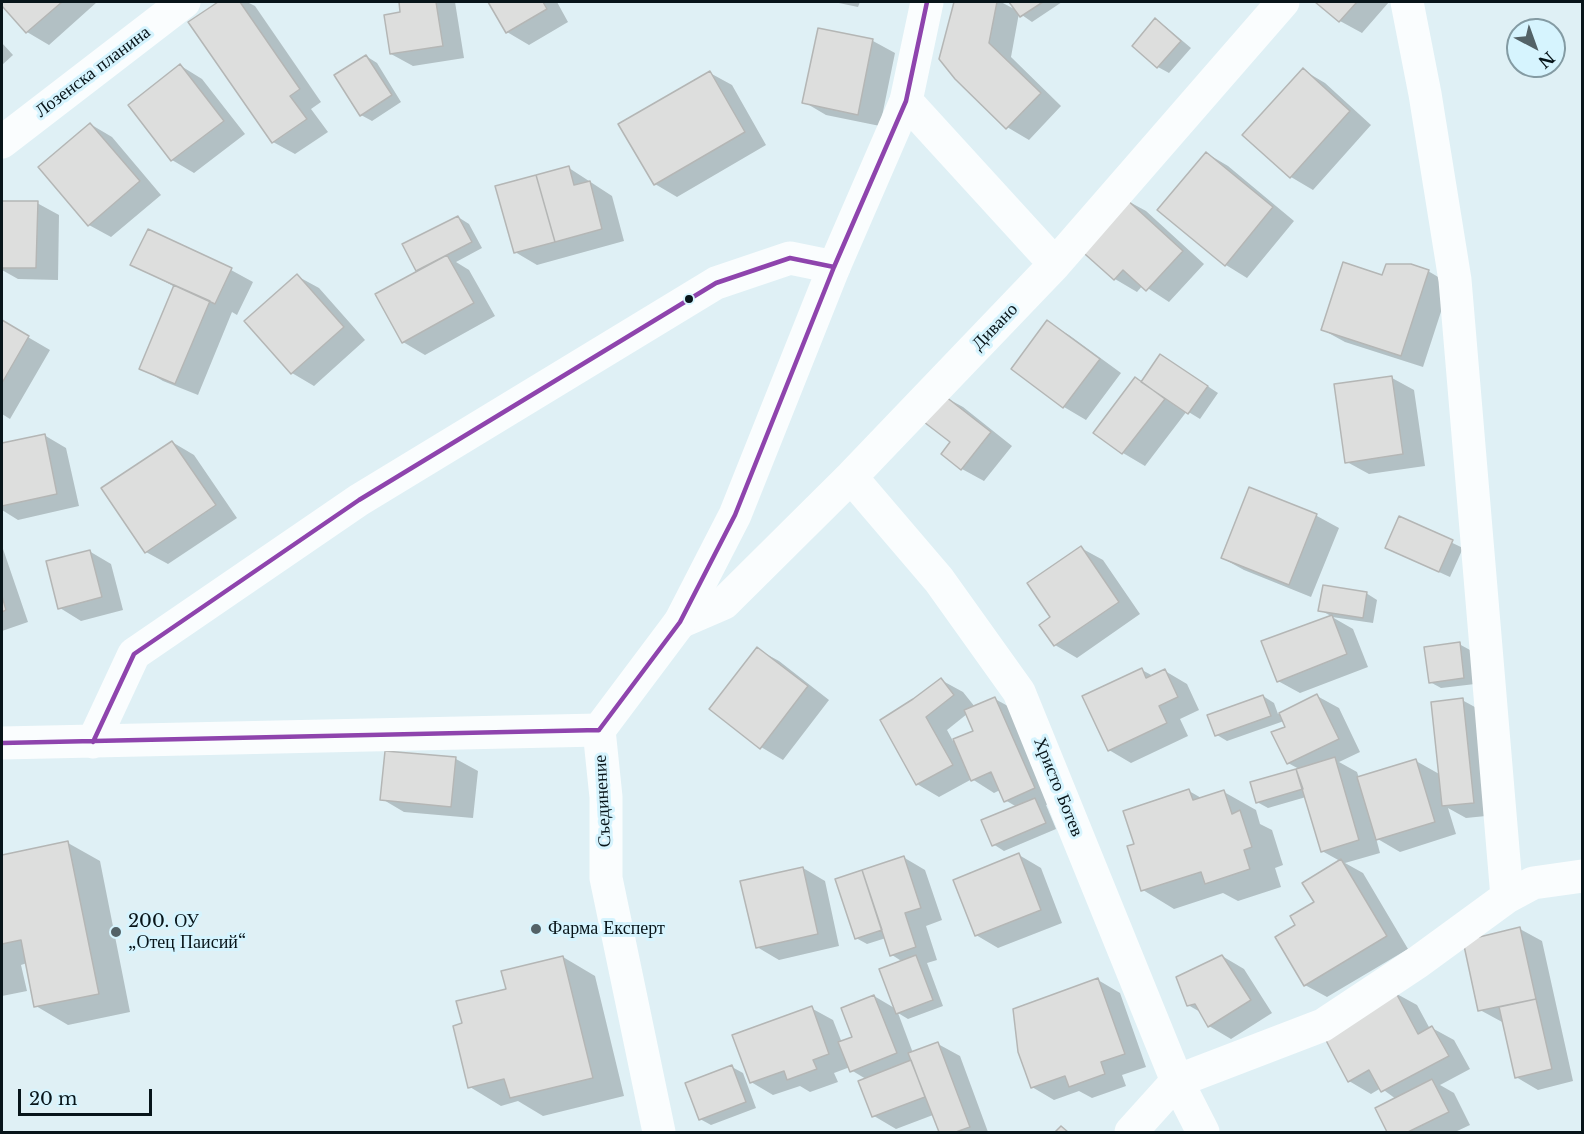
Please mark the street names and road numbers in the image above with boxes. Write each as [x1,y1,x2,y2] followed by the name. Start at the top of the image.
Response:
[31,22,155,122] street label: Лозенска планина
[968,299,1022,355] street label: Дивано
[1028,734,1088,840] street label: Христо Ботев
[590,754,616,848] street label: Съединение

